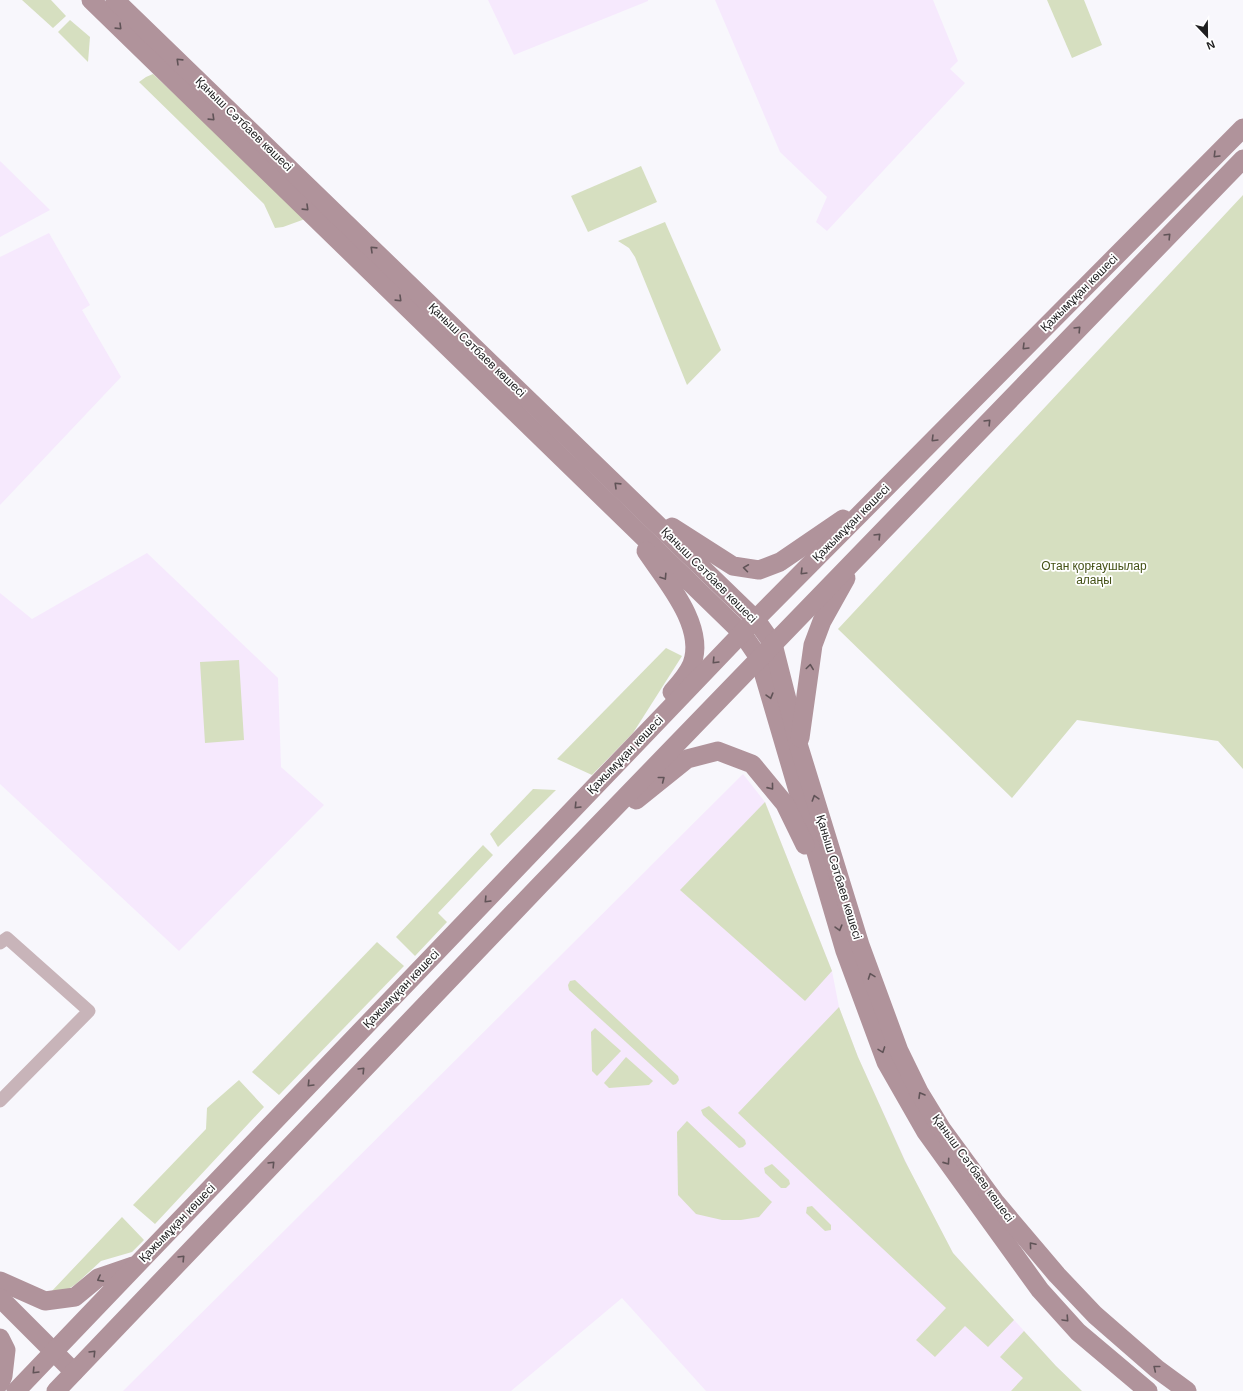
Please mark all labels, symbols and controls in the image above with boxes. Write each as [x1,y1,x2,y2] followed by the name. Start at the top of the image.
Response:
[1187,16,1227,56] north arrow
[114,22,122,30] one-way arrow
[1205,38,1217,52] text: N
[176,58,184,66] one-way arrow
[193,74,295,174] street label: Қаныш Сәтбаев көшесі
[208,113,215,120] one-way arrow
[1213,150,1220,158] one-way arrow
[301,204,309,211] one-way arrow
[1164,233,1171,241] one-way arrow
[370,246,378,254] one-way arrow
[1038,252,1120,334] street label: Қажымұқан көшесі
[394,294,402,302] one-way arrow
[426,300,528,400] street label: Қаныш Сәтбаев көшесі
[1073,326,1081,334] one-way arrow
[1023,342,1030,350] one-way arrow
[983,419,990,427] one-way arrow
[931,434,939,442] one-way arrow
[810,482,892,564] street label: Қажымұқан көшесі
[614,483,622,490] one-way arrow
[658,524,760,626] street label: Қаныш Сәтбаев көшесі
[873,533,880,541] one-way arrow
[1041,559,1147,587] park label: Отан қорғаушылар алаңы
[743,564,749,573] one-way arrow
[800,567,808,575] one-way arrow
[659,573,667,580] one-way arrow
[712,656,720,664] one-way arrow
[805,664,814,670] one-way arrow
[765,692,774,699] one-way arrow
[584,713,666,797] street label: Қажымұқан көшесі
[658,776,665,783] one-way arrow
[766,783,773,790] one-way arrow
[811,795,820,802] one-way arrow
[574,801,582,809] one-way arrow
[813,813,865,941] street label: Қаныш Сәтбаев көшесі
[484,895,492,903] one-way arrow
[834,924,842,931] one-way arrow
[360,947,442,1031] street label: Қажымұқан көшесі
[868,972,876,979] one-way arrow
[877,1047,886,1054] one-way arrow
[357,1067,364,1075] one-way arrow
[307,1079,314,1087] one-way arrow
[919,1092,926,1099] one-way arrow
[929,1112,1017,1224] street label: Қаныш Сәтбаев көшесі
[942,1158,949,1165] one-way arrow
[267,1161,275,1169] one-way arrow
[136,1181,218,1265] street label: Қажымұқан көшесі
[1029,1242,1036,1249] one-way arrow
[177,1256,184,1263] one-way arrow
[96,1274,104,1282] one-way arrow
[1061,1314,1069,1322] one-way arrow
[88,1350,95,1358] one-way arrow
[1154,1365,1161,1372] one-way arrow
[32,1366,40,1374] one-way arrow

